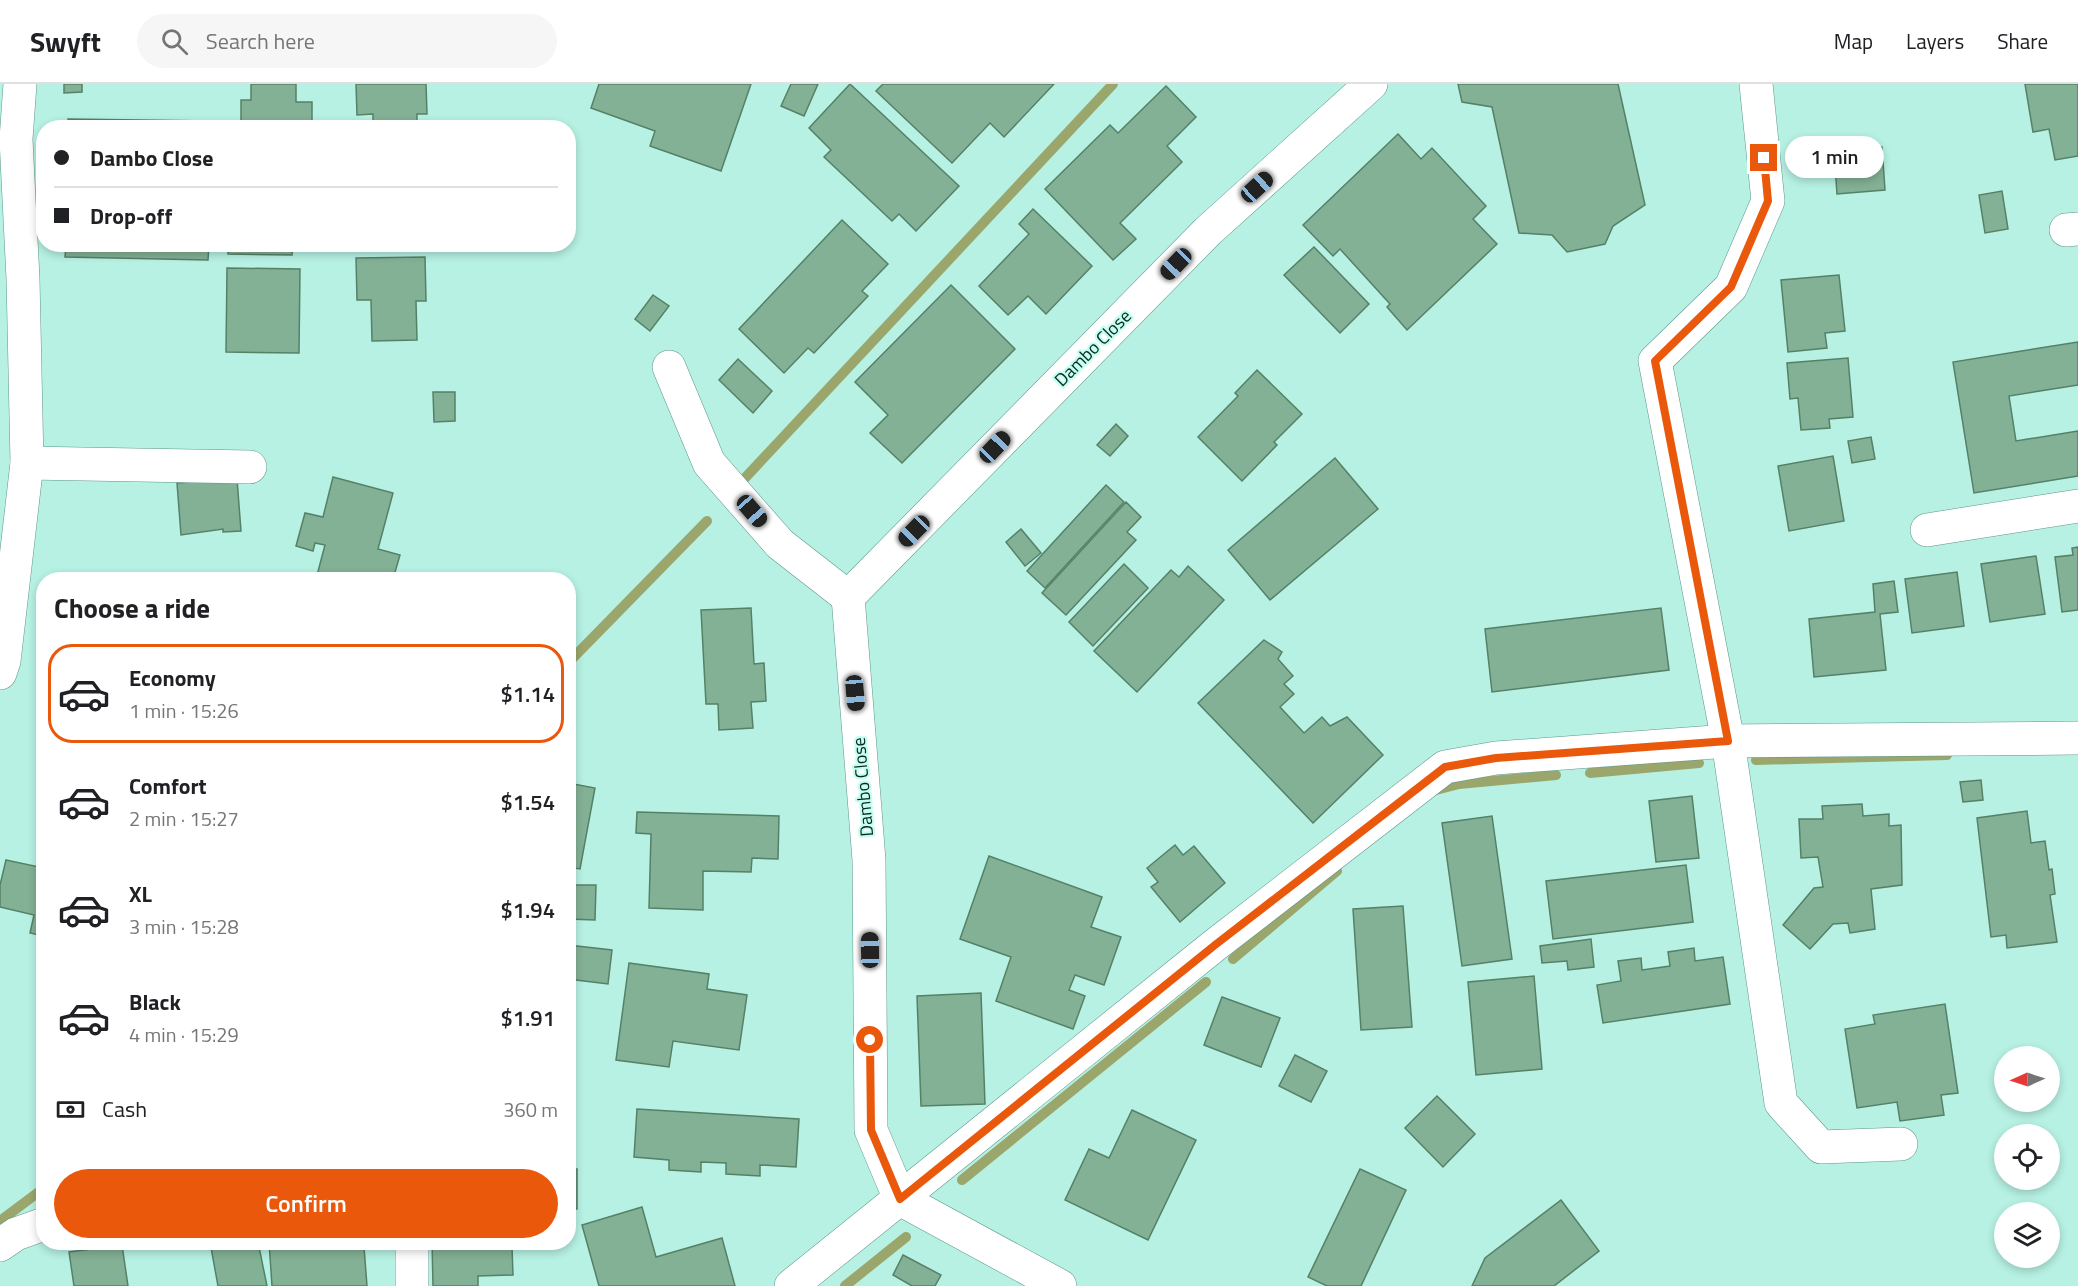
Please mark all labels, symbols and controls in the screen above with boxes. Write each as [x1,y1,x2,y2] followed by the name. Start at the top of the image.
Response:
[137,14,557,68] search box
[30,20,101,63] text: Swyft
[206,24,315,58] text: Search here
[158,25,191,58] icon: search
[1834,25,1873,57] text: Map
[1906,25,1964,57] text: Layers
[1997,25,2048,57] text: Share
[1785,137,1884,179] callout: 1 min
[90,141,213,175] text: Dambo Close
[1810,141,1859,172] text: 1 min
[1750,144,1777,171] route end
[1238,168,1276,206] car
[90,199,172,233] text: Drop-off
[1157,245,1195,283] car
[1048,303,1137,392] street label: Dambo Close
[976,428,1014,466] car
[733,492,771,530] car
[895,512,933,550] car
[54,587,210,628] text: Choose a ride
[129,661,216,695] text: Economy
[57,667,111,721] icon: car
[844,674,866,712] car
[500,677,555,711] text: $1.14
[129,695,239,726] text: 1 min · 15:26
[845,736,880,838] street label: Dambo Close
[129,769,207,803] text: Comfort
[57,775,111,829] icon: car
[500,785,555,819] text: $1.54
[129,803,239,834] text: 2 min · 15:27
[129,877,152,911] text: XL
[57,883,111,937] icon: car
[500,893,555,927] text: $1.94
[129,911,239,942] text: 3 min · 15:28
[861,932,879,968] car
[129,985,181,1019] text: Black
[57,991,111,1045] icon: car
[500,1001,555,1035] text: $1.91
[129,1019,239,1050] text: 4 min · 15:29
[856,1026,883,1053] route start
[1994,1046,2060,1112] north arrow
[1994,1046,2060,1268] map controls
[102,1092,147,1126] text: Cash
[54,1093,87,1126] icon: cash
[503,1094,558,1125] text: 360 m
[1994,1124,2060,1190] button: locate
[54,1169,558,1238] button: Confirm
[1994,1202,2060,1268] button: layers

